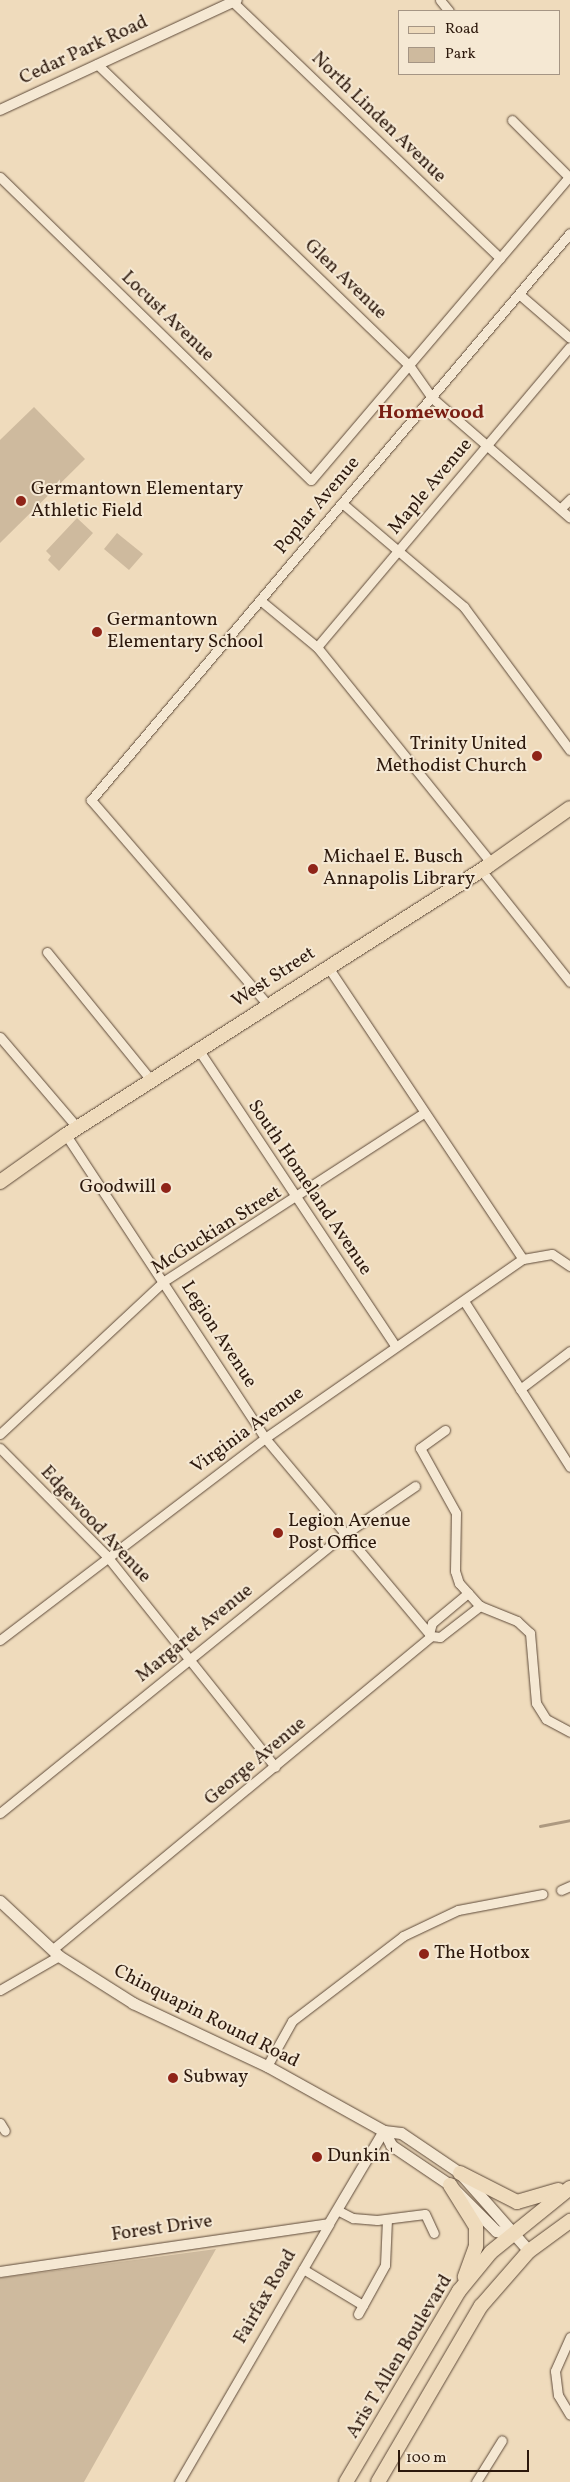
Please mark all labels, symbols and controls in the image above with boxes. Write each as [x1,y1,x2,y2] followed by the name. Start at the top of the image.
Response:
[398,10,560,75] legend
[16,11,152,91] street label: Cedar Park Road
[445,19,479,40] text: Road
[445,44,476,65] text: Park
[306,48,450,188] street label: North Linden Avenue
[299,235,391,325] street label: Glen Avenue
[116,267,218,367] street label: Locust Avenue
[378,401,484,425] district label: Homewood
[384,434,478,540] street label: Maple Avenue
[271,453,365,559] street label: Poplar Avenue
[31,479,243,523] place label: Germantown Elementary Athletic Field
[15,495,27,507] marker: Germantown Elementary Athletic Field
[107,610,264,654] place label: Germantown Elementary School
[91,626,103,638] marker: Germantown Elementary School
[376,734,527,778] place label: Trinity United Methodist Church
[531,750,543,762] marker: Trinity United Methodist Church
[323,847,475,891] place label: Michael E. Busch Annapolis Library
[307,863,319,875] marker: Michael E. Busch Annapolis Library
[228,943,320,1013] street label: West Street
[242,1096,376,1280] street label: South Homeland Avenue
[79,1177,156,1199] place label: Goodwill
[148,1182,286,1280] street label: McGuckian Street
[160,1182,172,1194] marker: Goodwill
[175,1277,261,1393] street label: Legion Avenue
[187,1382,309,1480] street label: Virginia Avenue
[35,1462,155,1588] street label: Edgewood Avenue
[288,1511,410,1555] place label: Legion Avenue Post Office
[272,1527,284,1539] marker: Legion Avenue Post Office
[132,1580,258,1688] street label: Margaret Avenue
[201,1713,311,1811] street label: George Avenue
[434,1943,530,1965] place label: The Hotbox
[418,1948,430,1960] marker: The Hotbox
[109,1960,303,2074] street label: Chinquapin Round Road
[183,2067,248,2089] place label: Subway
[167,2072,179,2084] marker: Subway
[327,2146,393,2168] place label: Dunkin'
[311,2151,323,2163] marker: Dunkin'
[110,2211,214,2247] street label: Forest Drive
[230,2246,302,2348] street label: Fairfax Road
[342,2271,458,2443] street label: Aris T Allen Boulevard
[400,2440,531,2472] scale bar
[406,2448,446,2469] text: 100 m

